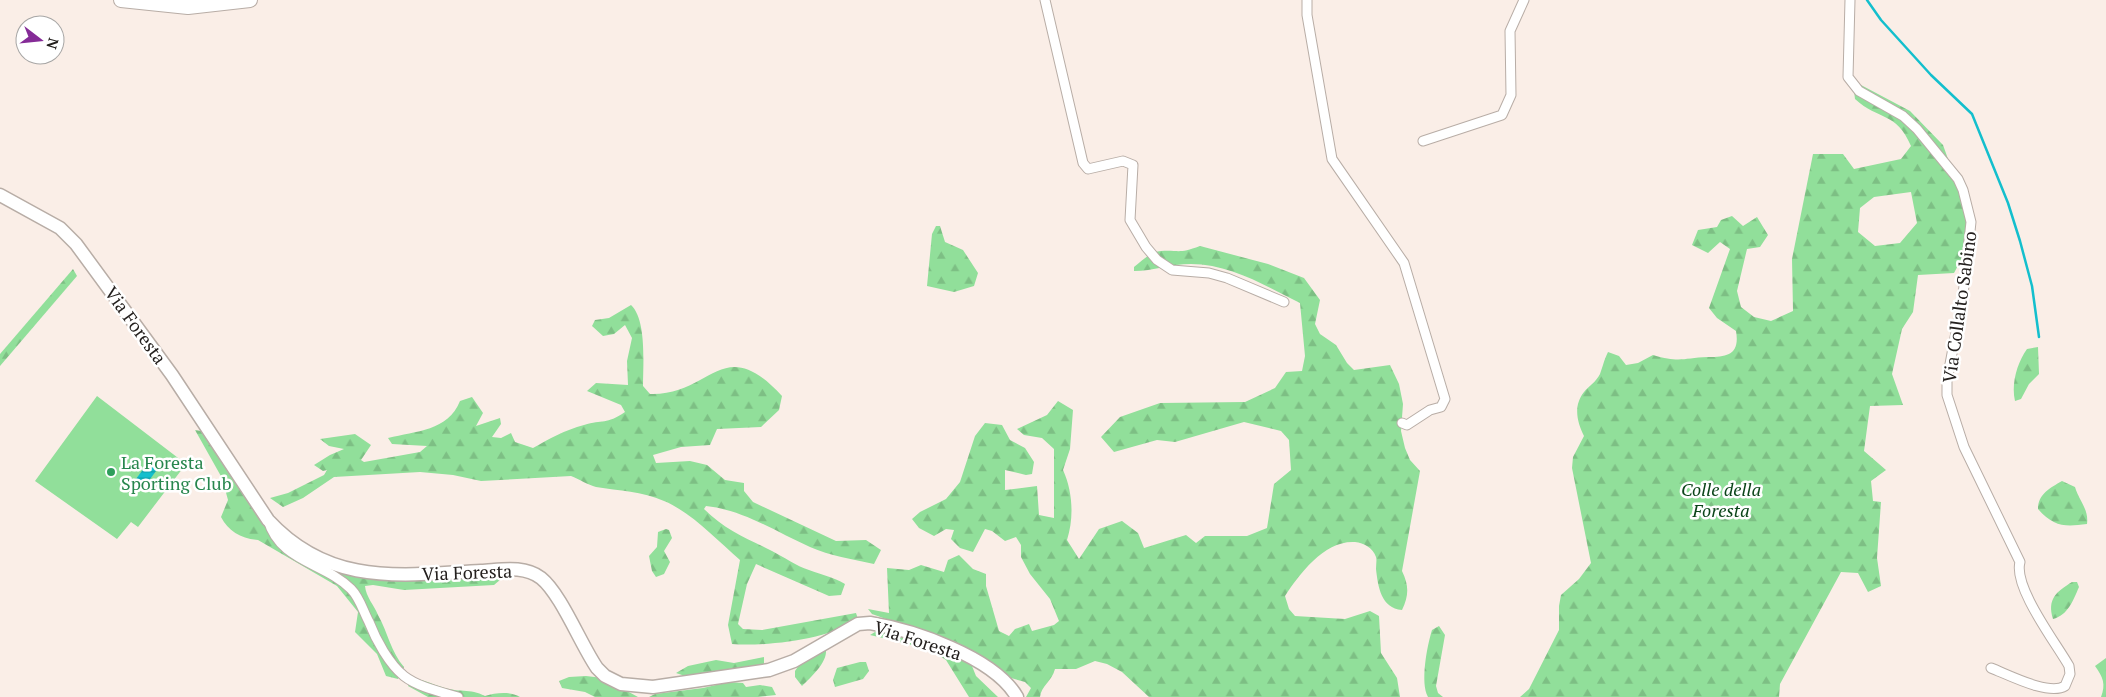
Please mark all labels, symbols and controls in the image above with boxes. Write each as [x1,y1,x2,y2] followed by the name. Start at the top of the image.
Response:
[15,15,65,65] north arrow
[42,36,64,52] text: N
[1936,229,1982,385] street label: Via Collalto Sabino
[100,281,172,369] street label: Via Foresta
[121,450,232,495] place label: La Foresta Sporting Club
[105,466,117,478] marker: La Foresta Sporting Club
[1681,477,1761,522] park label: Colle della Foresta
[421,558,513,586] street label: Via Foresta
[871,615,965,665] street label: Via Foresta

